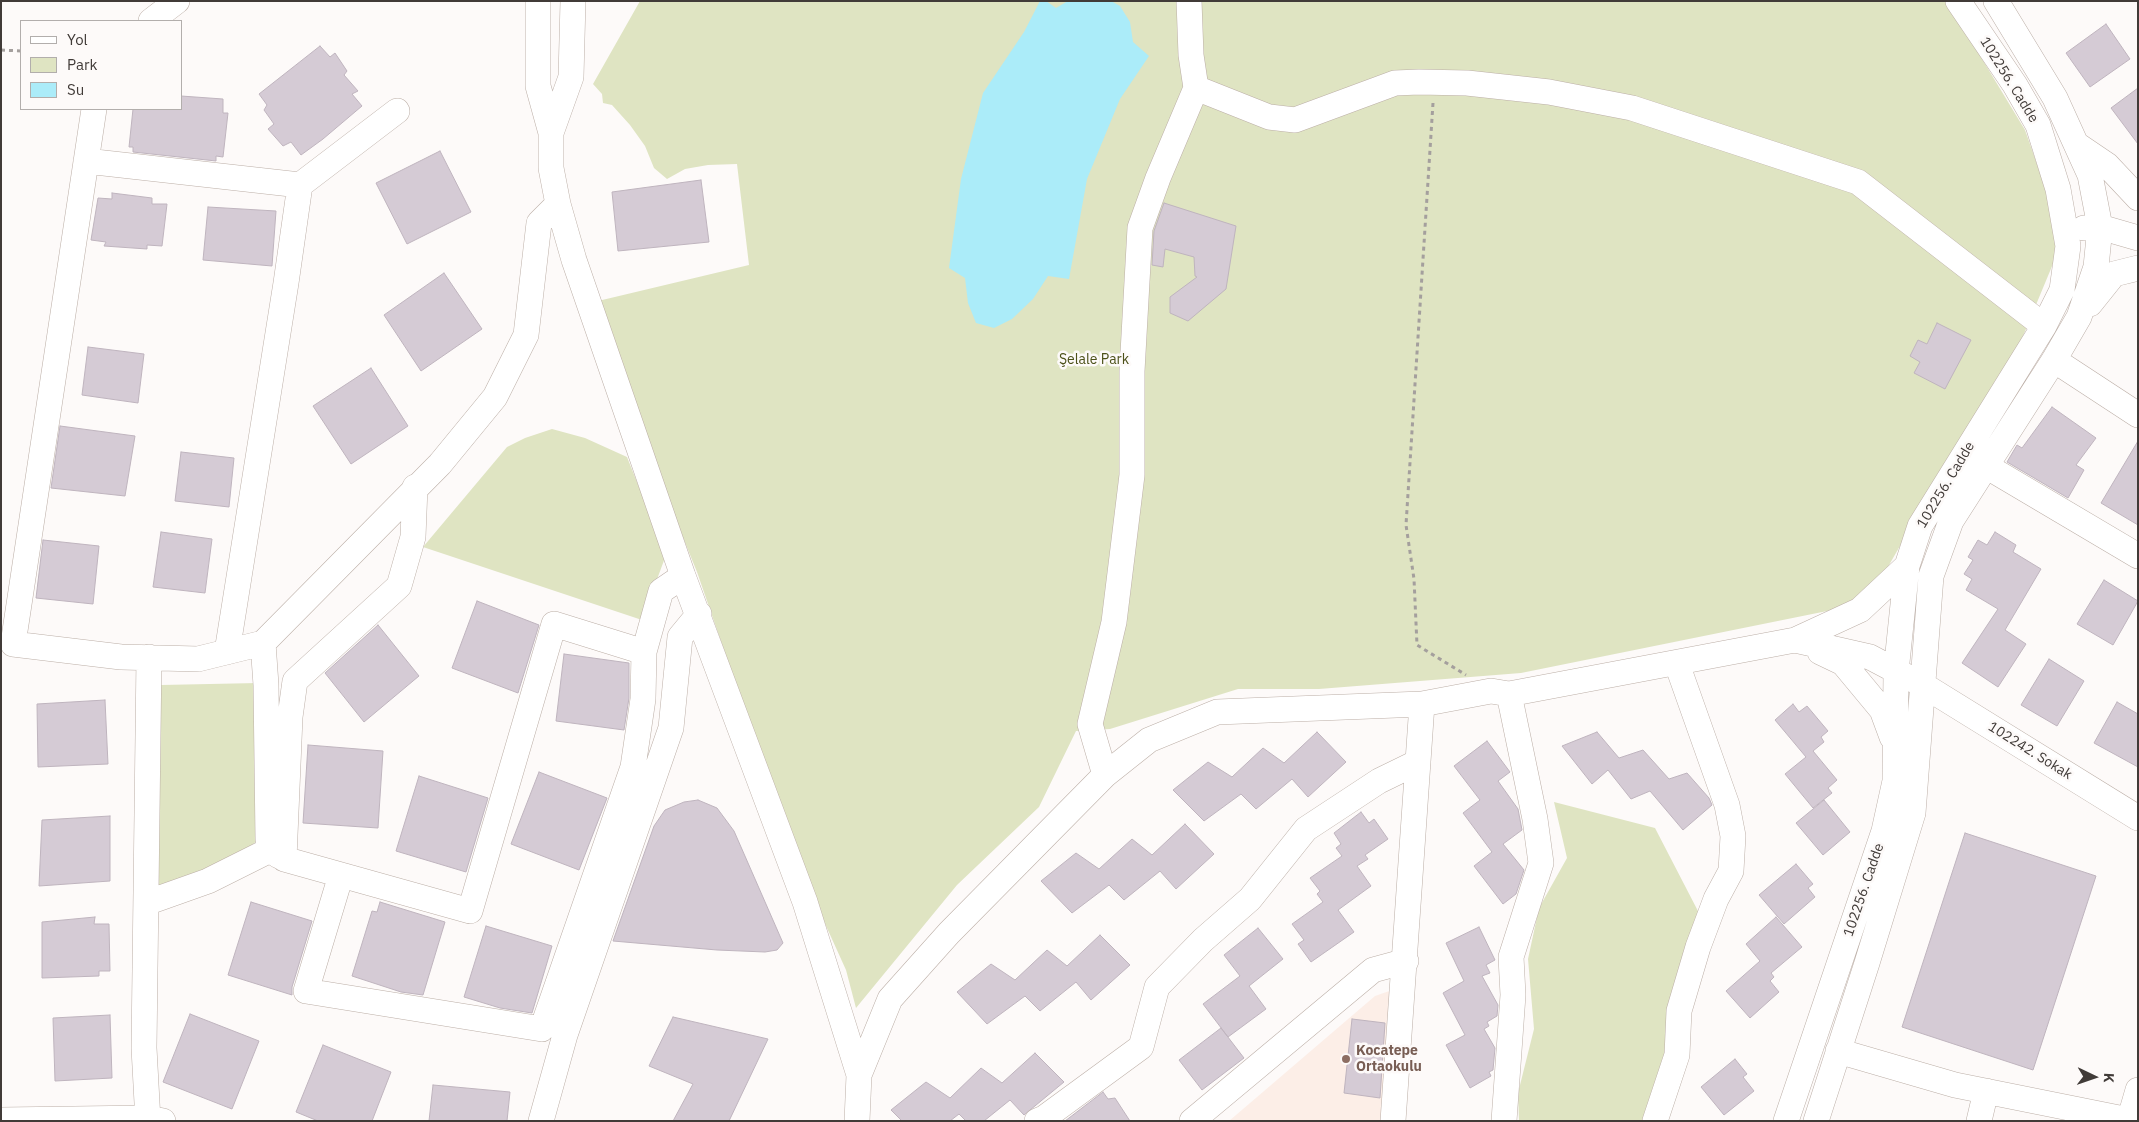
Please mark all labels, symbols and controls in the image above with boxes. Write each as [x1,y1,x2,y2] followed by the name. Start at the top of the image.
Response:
[20,20,182,110] legend
[67,30,88,49] text: Yol
[1976,34,2042,126] street label: 102256. Cadde
[67,55,97,74] text: Park
[67,80,84,99] text: Su
[1059,352,1129,368] park label: Şelale Park
[1914,439,1978,531] street label: 102256. Cadde
[1985,719,2075,783] street label: 102242. Sokak
[1840,841,1888,939] street label: 102256. Cadde
[1356,1043,1422,1076] place label: Kocatepe Ortaokulu
[2069,1052,2119,1102] north arrow
[1340,1053,1352,1065] marker: Kocatepe Ortaokulu
[2100,1072,2118,1083] text: K

